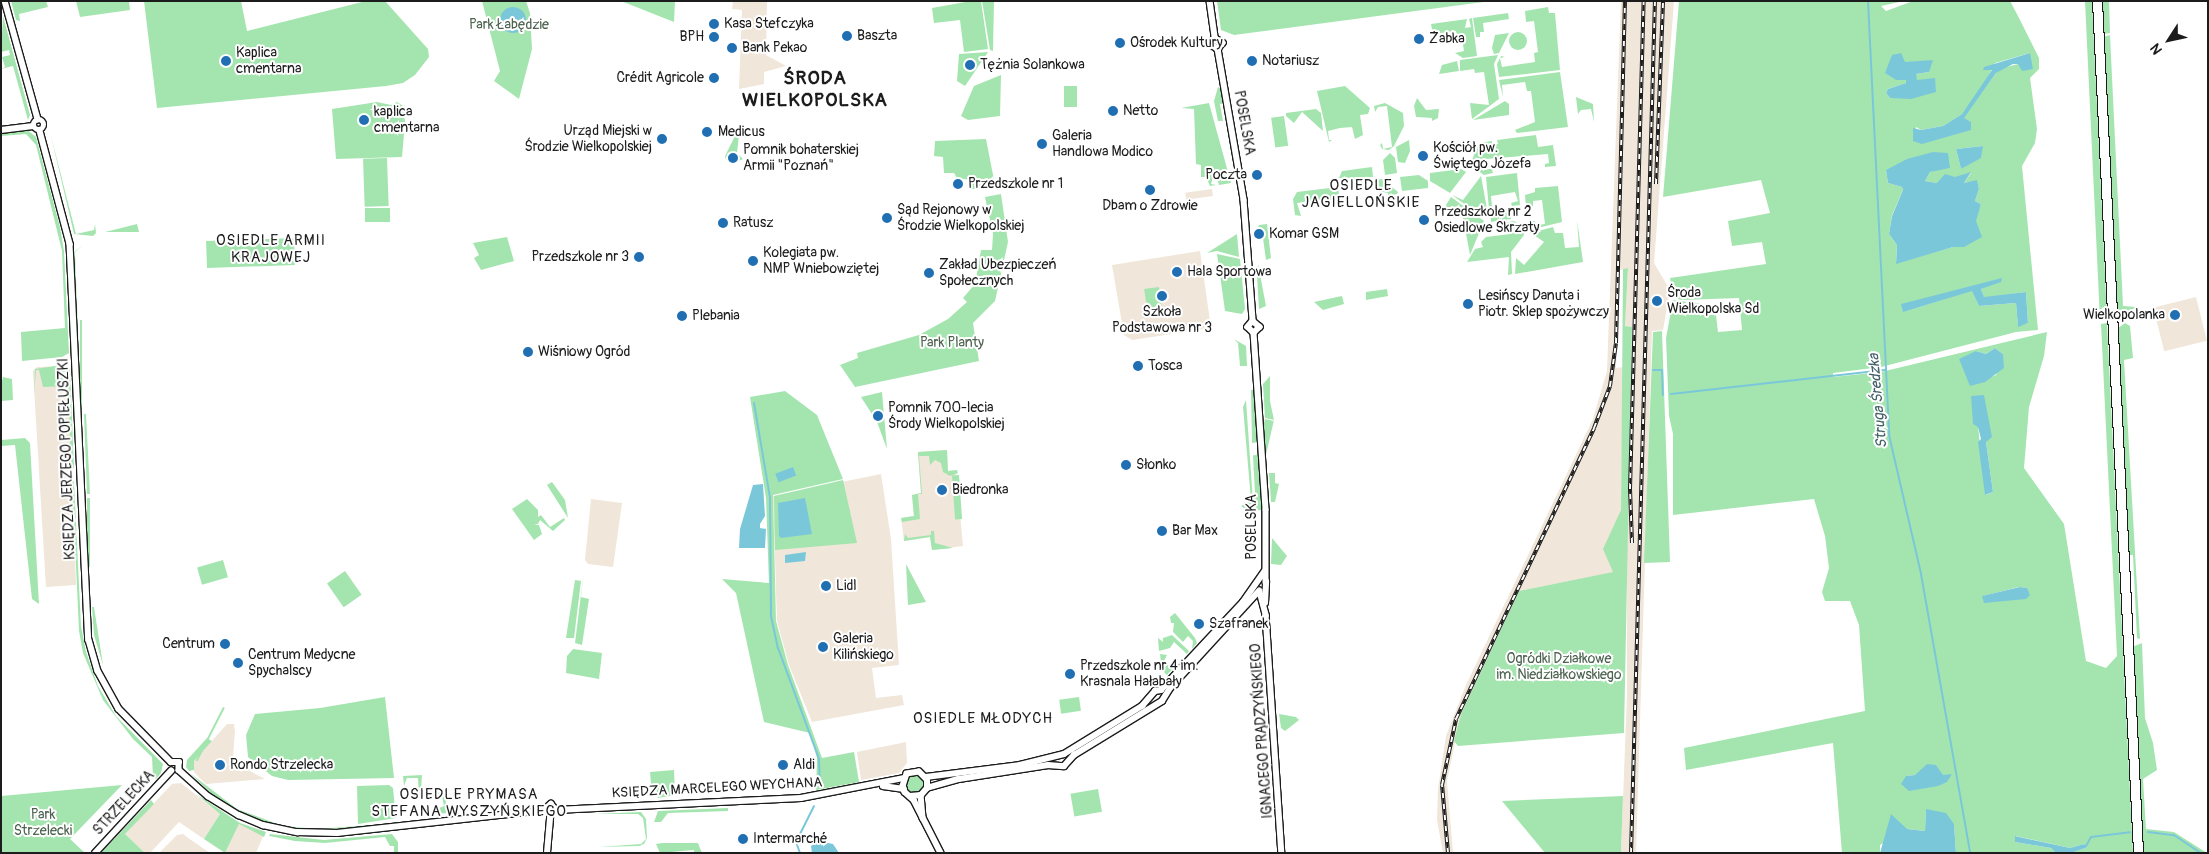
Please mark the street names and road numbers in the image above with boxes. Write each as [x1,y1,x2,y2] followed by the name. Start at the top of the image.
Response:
[1230,89,1258,157] street label: POSELSKA
[55,358,79,560] street label: KSIĘDZA JERZEGO POPIEŁUSZKI
[1244,494,1260,560] street label: POSELSKA
[1248,643,1276,819] street label: IGNACEGO PRĄDZYŃSKIEGO
[90,767,158,839] street label: STRZELECKA
[611,774,823,802] street label: KSIĘDZA MARCELEGO WEYCHANA

